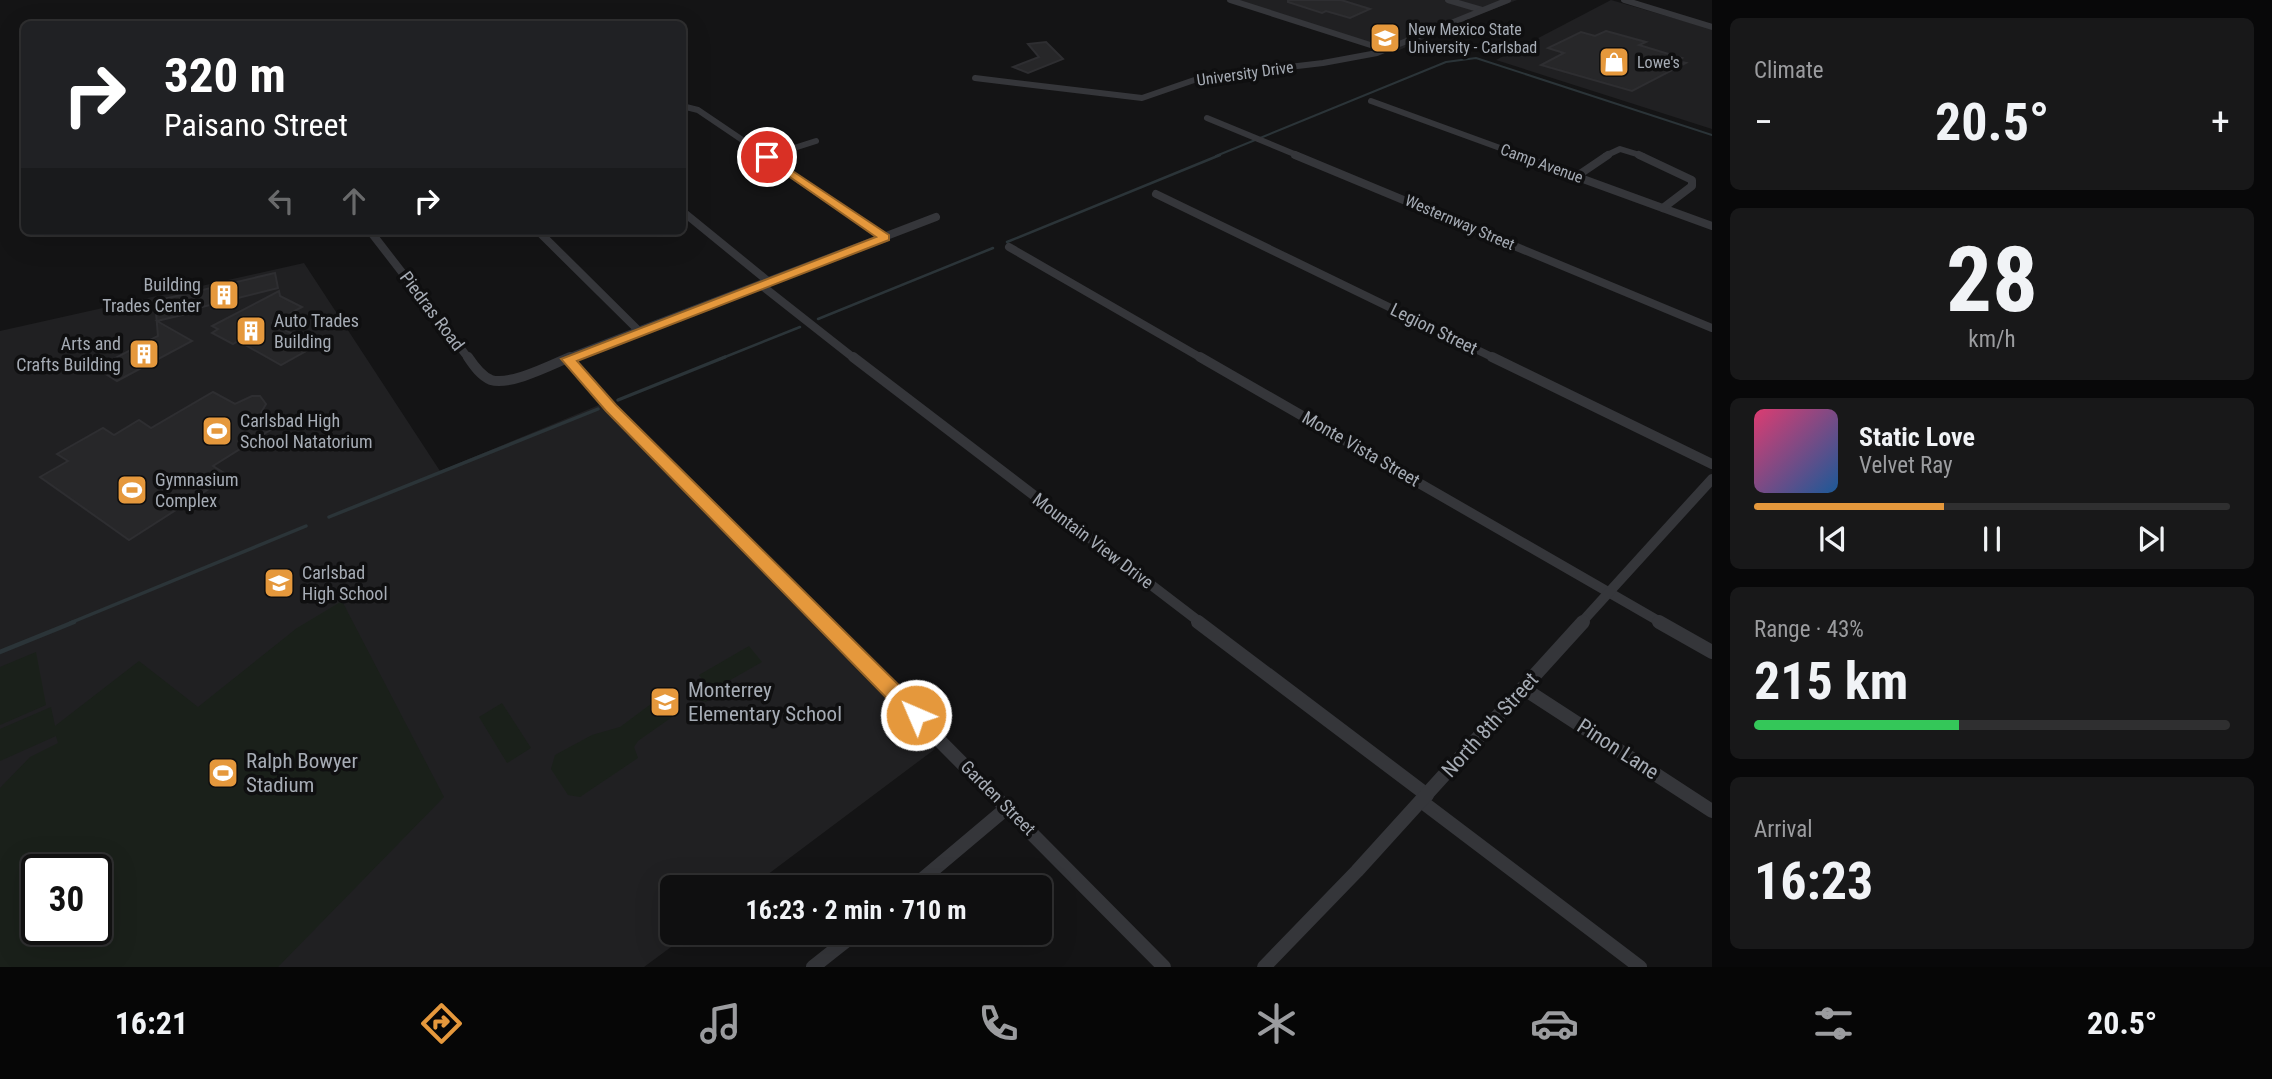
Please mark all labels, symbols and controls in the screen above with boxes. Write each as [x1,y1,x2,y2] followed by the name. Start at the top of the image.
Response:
[1408,20,1537,57] place label: New Mexico State University - Carlsbad
[1368,21,1402,55] school or university icon: New Mexico State University - Carlsbad
[1597,45,1631,79] shop icon: Lowe's
[164,47,286,104] text: 320 m
[49,49,140,140] icon: right
[1637,53,1680,72] place label: Lowe's
[1195,57,1295,90] street label: University Drive
[1754,57,1824,84] text: Climate
[1935,92,2049,153] text: 20.5°
[1754,100,1773,144] text: −
[2211,100,2230,144] text: +
[164,106,348,144] text: Paisano Street
[737,127,797,187] pin
[748,138,786,176] icon: arrive
[1498,140,1586,187] street label: Camp Avenue
[262,182,300,220] icon: left
[335,182,373,220] icon: ahead
[408,182,446,220] icon: right
[1402,191,1518,254] street label: Westernway Street
[1946,227,2038,333] text: 28
[396,267,469,354] street label: Piedras Road
[102,274,202,316] place label: Building Trades Center
[207,278,241,312] building icon: Building Trades Center
[1387,298,1481,359] street label: Legion Street
[274,310,359,352] place label: Auto Trades Building
[234,314,268,348] building icon: Auto Trades Building
[1968,326,2016,353] text: km/h
[16,333,121,375] place label: Arts and Crafts Building
[127,337,161,371] building icon: Arts and Crafts Building
[1299,406,1424,491] street label: Monte Vista Street
[240,410,372,452] place label: Carlsbad High School Natatorium
[200,414,234,448] sports icon: Carlsbad High School Natatorium
[1859,422,1975,452] text: Static Love
[1859,452,1953,479] text: Velvet Ray
[155,469,239,511] place label: Gymnasium Complex
[115,473,149,507] sports icon: Gymnasium Complex
[1029,488,1158,593] street label: Mountain View Drive
[1814,520,1852,558] icon: previous
[1973,520,2011,558] icon: pause
[2132,520,2170,558] icon: next
[302,562,388,604] place label: Carlsbad High School
[262,566,296,600] school or university icon: Carlsbad High School
[1754,616,1864,643] text: Range · 43%
[1754,651,1908,712] text: 215 km
[1437,668,1543,782] street label: North 8th Street
[688,678,842,726] place label: Monterrey Elementary School
[879,678,953,752] position arrow
[648,685,682,719] school or university icon: Monterrey Elementary School
[1573,714,1663,784] street label: Pinon Lane
[246,749,358,797] place label: Ralph Bowyer Stadium
[206,756,240,790] sports icon: Ralph Bowyer Stadium
[957,756,1040,839] street label: Garden Street
[1754,816,1813,843] text: Arrival
[1754,851,1873,912] text: 16:23
[21,854,112,945] speed limit sign: 30
[746,895,966,925] text: 16:23 · 2 min · 710 m
[417,999,466,1048] icon: directions
[696,999,745,1048] icon: music
[974,999,1023,1048] icon: phone
[1252,999,1301,1048] icon: climate
[1530,999,1579,1048] icon: car
[1809,999,1858,1048] icon: filters
[115,1004,188,1042] text: 16:21
[2087,1004,2157,1042] text: 20.5°

